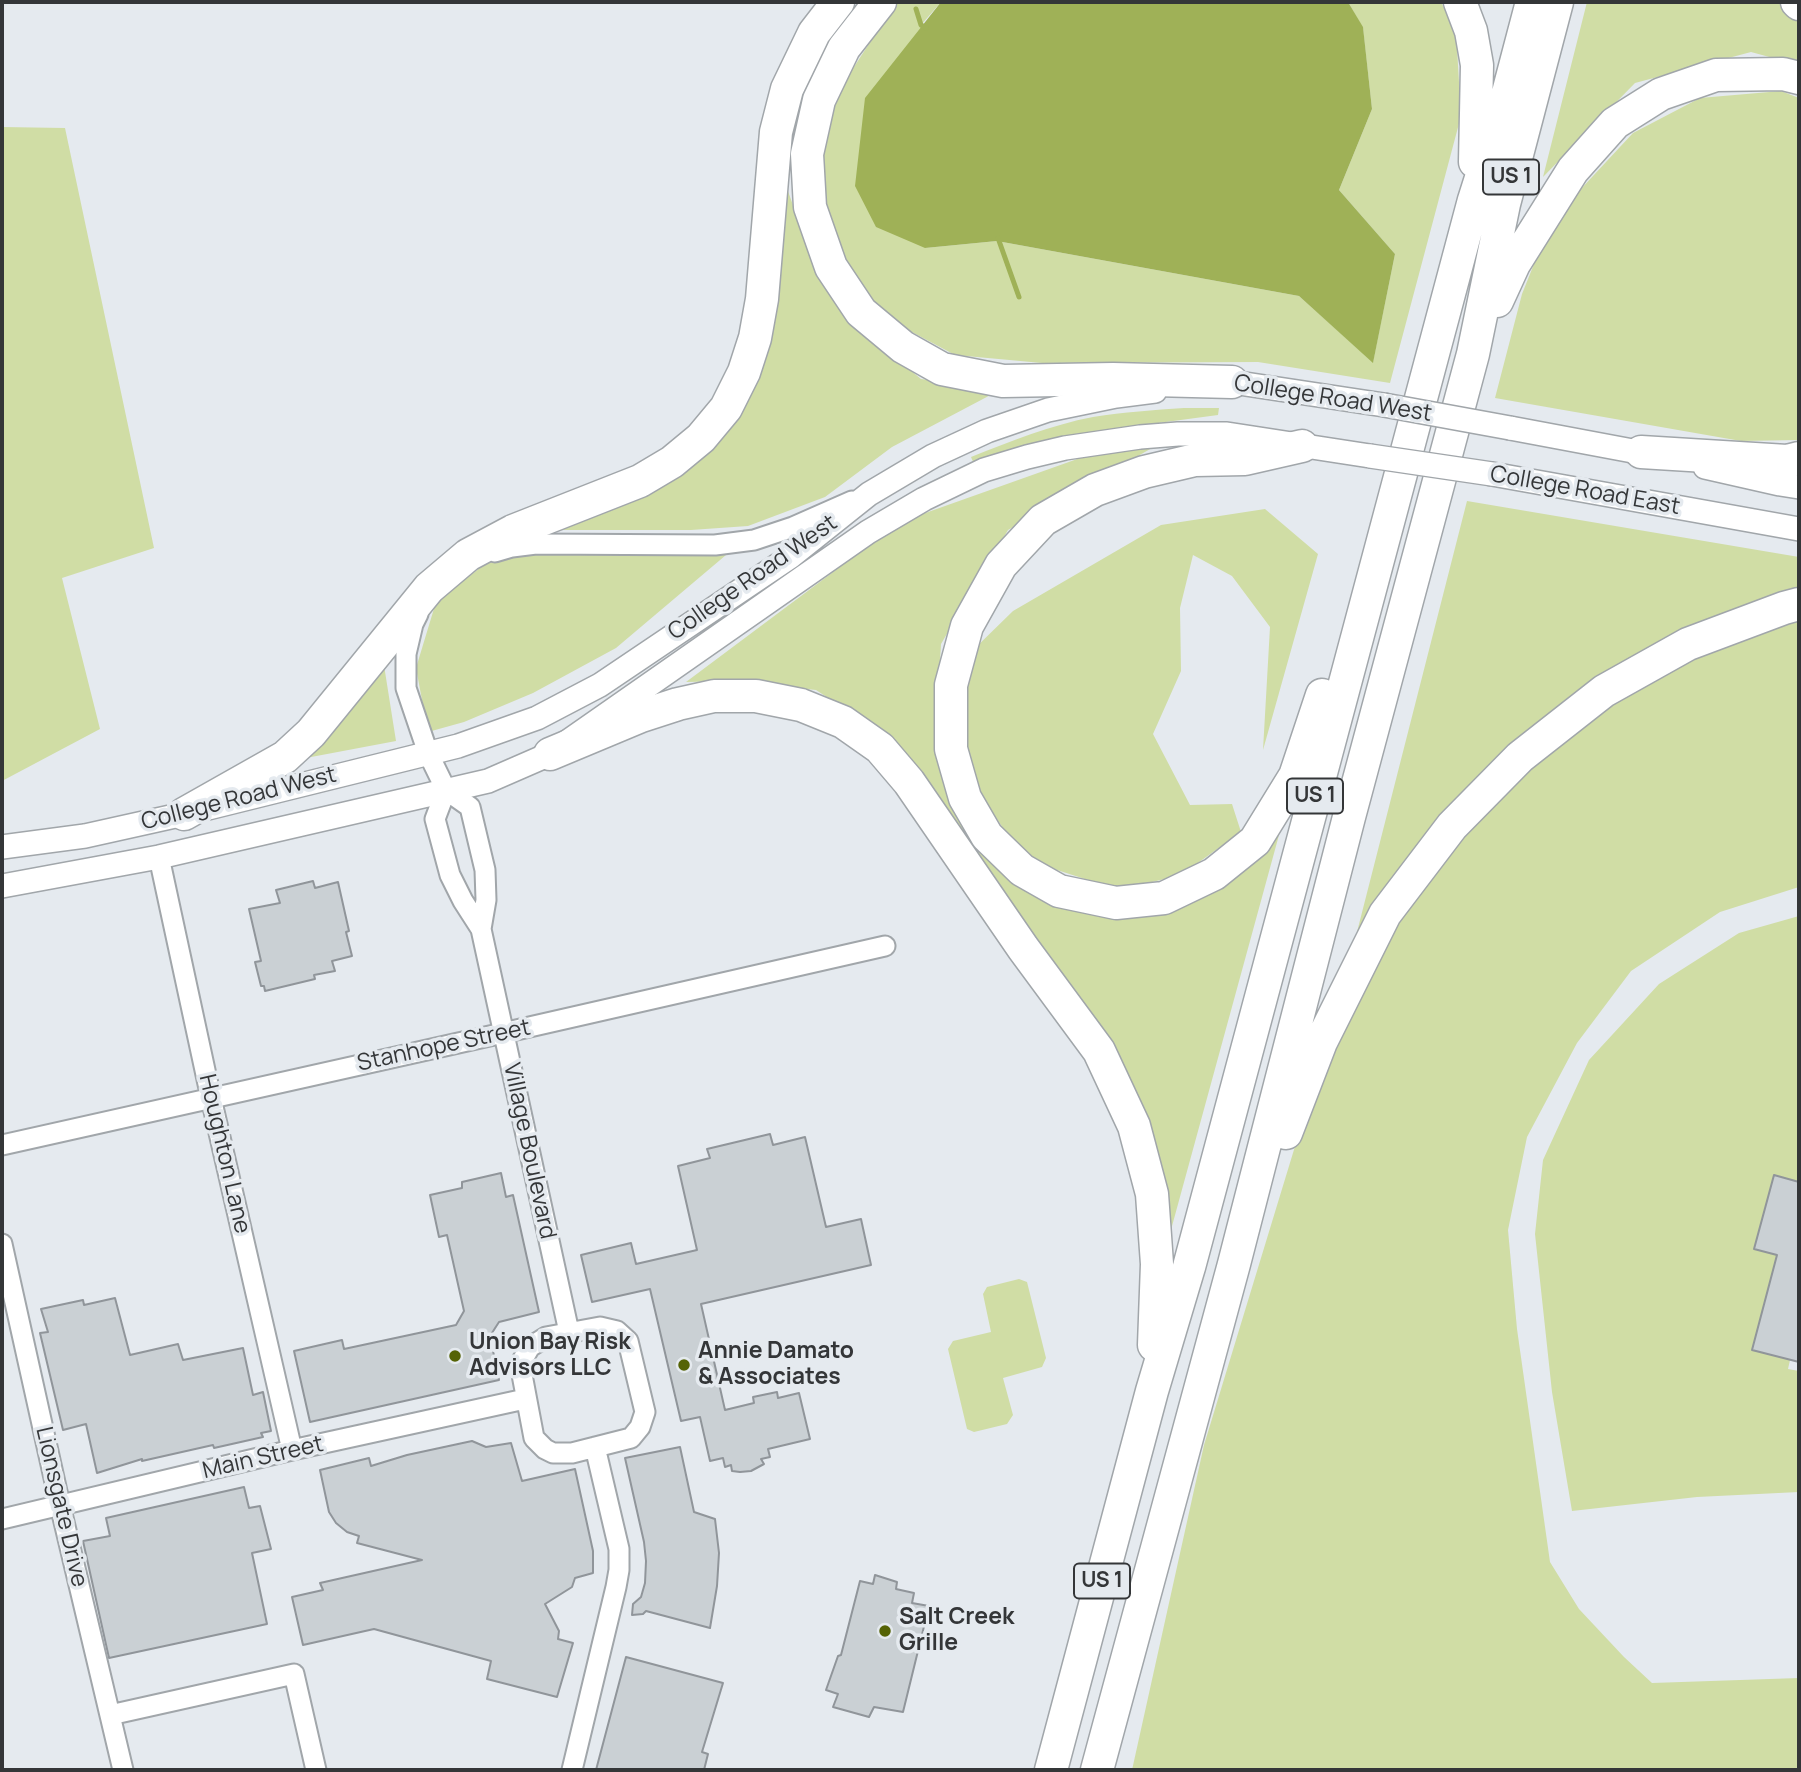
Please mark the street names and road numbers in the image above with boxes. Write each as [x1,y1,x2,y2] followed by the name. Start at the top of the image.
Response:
[1483,160,1539,194] road number: US 1
[1232,370,1434,428] street label: College Road West
[1488,461,1682,521] street label: College Road East
[663,509,843,647] street label: College Road West
[139,761,339,837] street label: College Road West
[1287,778,1343,814] road number: US 1
[355,1014,533,1078] street label: Stanhope Street
[497,1061,561,1241] street label: Village Boulevard
[192,1072,256,1236] street label: Houghton Lane
[29,1424,93,1590] street label: Lionsgate Drive
[200,1431,326,1485] street label: Main Street
[1074,1564,1130,1598] road number: US 1

